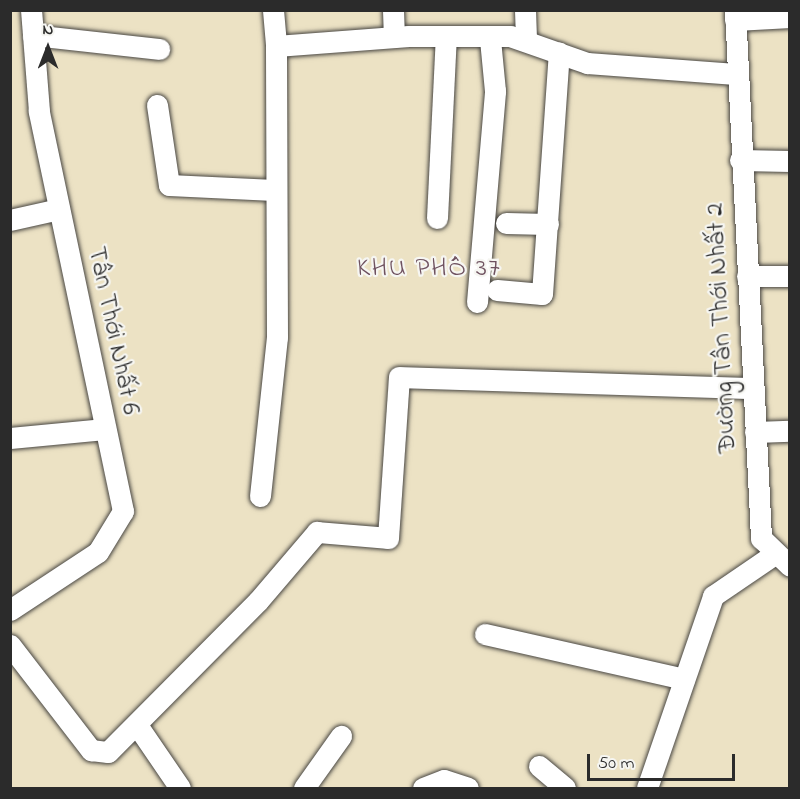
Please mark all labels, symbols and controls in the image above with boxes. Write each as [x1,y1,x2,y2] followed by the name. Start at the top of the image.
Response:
[18,18,78,78] north arrow
[43,18,53,42] text: N
[701,202,745,454] street label: Đường Tân Thới Nhất 2
[79,244,145,418] street label: Tân Thới Nhất 6
[357,253,501,285] district label: KHU PHỐ 37
[590,742,738,780] scale bar
[598,751,635,777] text: 50 m

